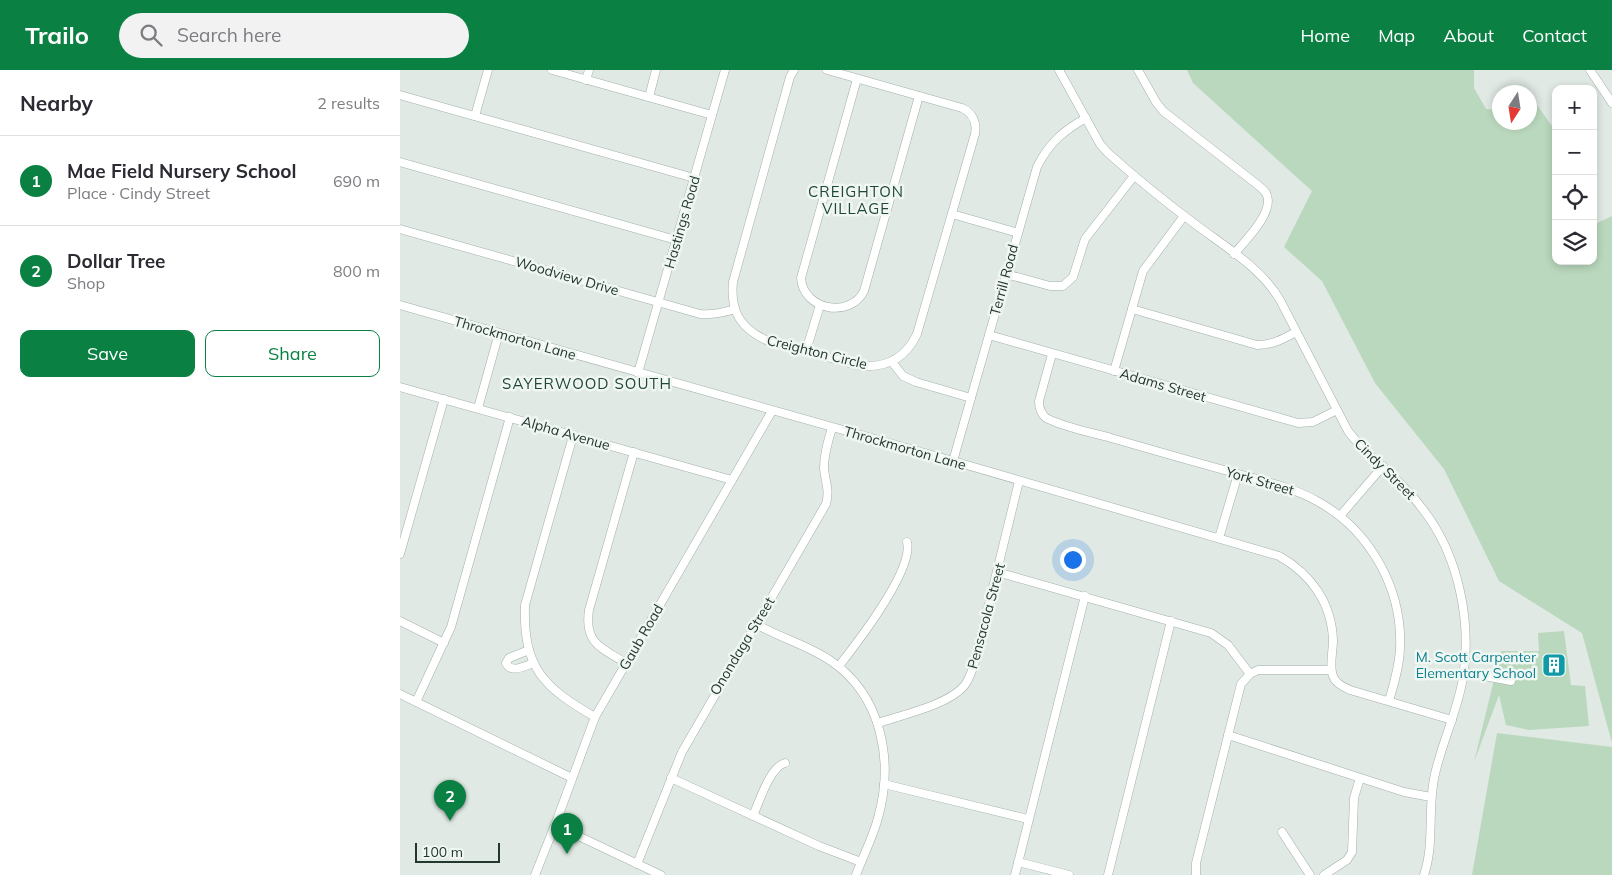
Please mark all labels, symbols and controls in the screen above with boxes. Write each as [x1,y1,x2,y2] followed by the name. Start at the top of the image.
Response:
[119,13,469,58] search box
[25,20,89,50] text: Trailo
[137,21,165,49] icon: search
[177,23,281,47] text: Search here
[1300,24,1350,47] text: Home
[1378,24,1415,47] text: Map
[1443,24,1494,47] text: About
[1522,24,1587,47] text: Contact
[1492,85,1537,130] north arrow
[1552,85,1597,265] map controls
[1552,85,1597,130] button: +
[20,90,93,116] text: Nearby
[317,93,380,113] text: 2 results
[1552,130,1597,175] button: −
[67,159,296,183] text: Mae Field Nursery School
[31,171,41,191] text: 1
[333,171,380,191] text: 690 m
[660,173,704,271] street label: Hastings Road
[1552,175,1597,220] button: locate
[808,182,904,218] district label: CREIGHTON VILLAGE
[67,183,210,203] text: Place · Cindy Street
[1552,220,1597,265] button: layers
[986,242,1022,318] street label: Terrill Road
[67,249,166,273] text: Dollar Tree
[513,253,621,299] street label: Woodview Drive
[31,261,41,281] text: 2
[333,261,380,281] text: 800 m
[67,273,105,293] text: Shop
[452,312,578,364] street label: Throckmorton Lane
[20,330,195,377] button: Save
[205,330,380,377] button: Share
[765,331,869,373] street label: Creighton Circle
[1118,364,1208,406] street label: Adams Street
[502,374,672,393] district label: SAYERWOOD SOUTH
[520,412,612,454] street label: Alpha Avenue
[842,422,968,474] street label: Throckmorton Lane
[1351,435,1419,503] street label: Cindy Street
[1223,462,1296,499] street label: York Street
[1060,547,1086,573] your location
[963,561,1009,671] street label: Pensacola Street
[706,594,778,698] street label: Onondaga Street
[615,601,667,673] street label: Gaub Road
[1416,648,1537,682] place label: M. Scott Carpenter Elementary School
[1541,652,1567,678] building icon: M. Scott Carpenter Elementary School
[434,780,466,821] pin: 2
[551,813,583,854] pin: 1
[415,840,500,863] scale bar
[422,843,463,861] text: 100 m

